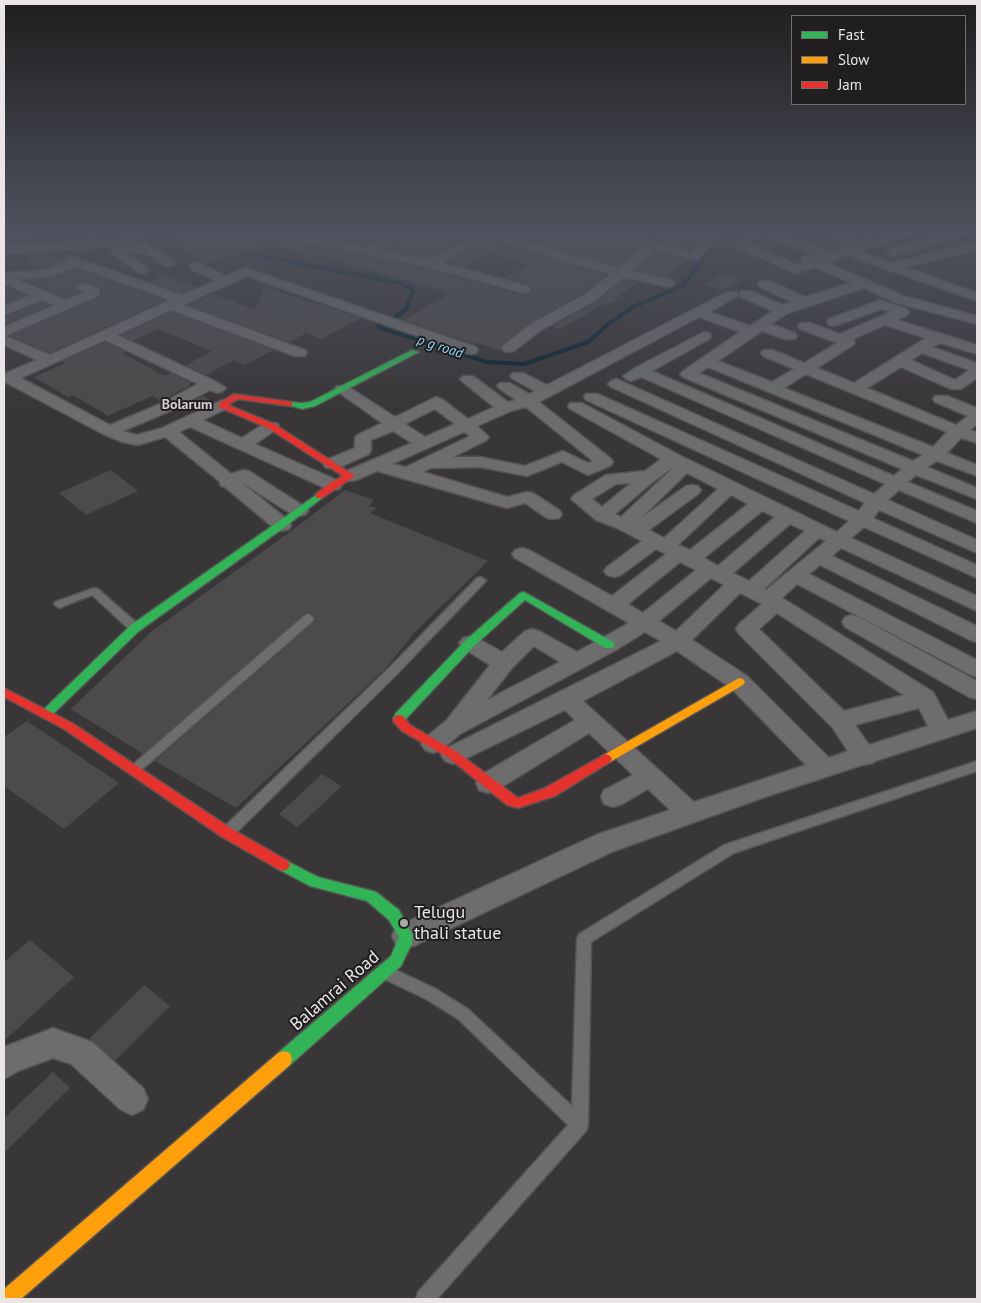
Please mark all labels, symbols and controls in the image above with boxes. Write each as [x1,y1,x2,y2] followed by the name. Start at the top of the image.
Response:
[791,15,966,105] legend
[838,25,865,44] text: Fast
[838,50,869,69] text: Slow
[838,75,862,94] text: Jam
[415,332,465,362] water label: p g road
[162,397,212,413] district label: Bolarum
[414,902,501,944] place label: Telugu thali statue
[398,917,410,929] marker: Telugu thali statue
[286,946,384,1036] street label: Balamrai Road

